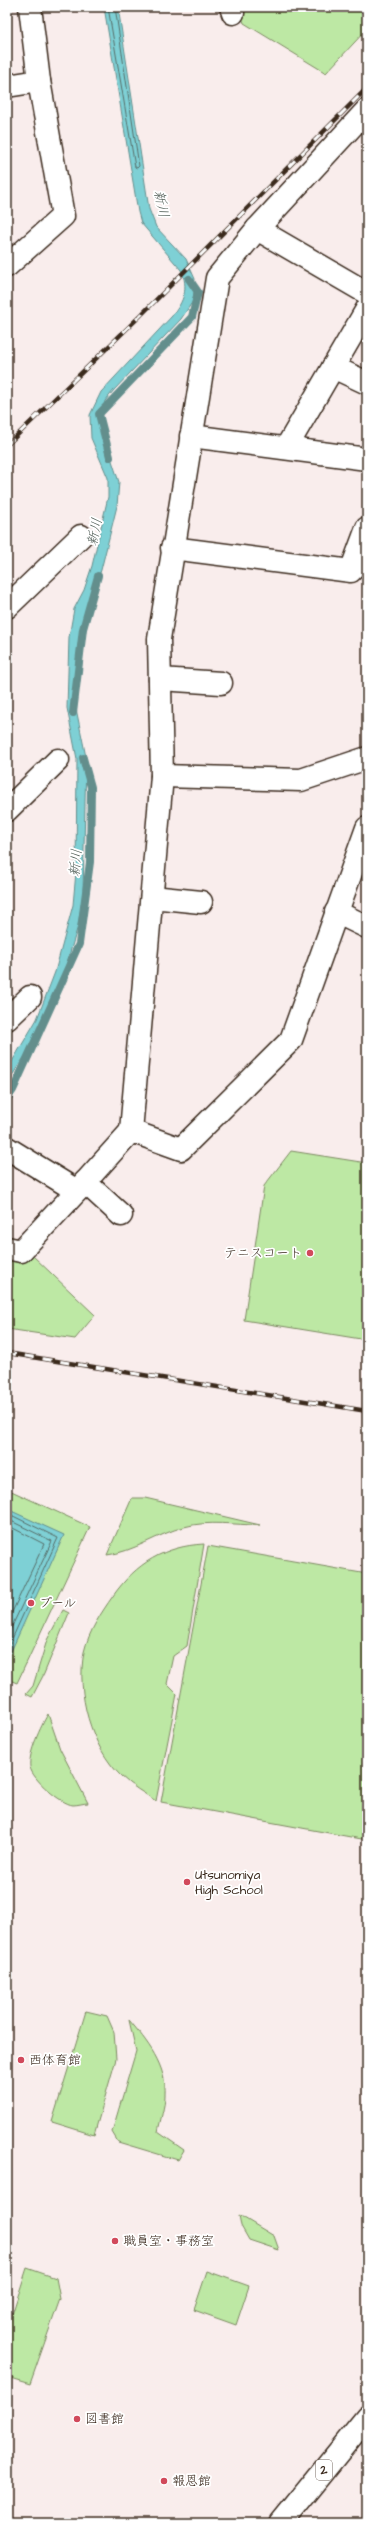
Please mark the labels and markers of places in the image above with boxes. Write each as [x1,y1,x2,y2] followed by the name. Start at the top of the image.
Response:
[224,1244,302,1262] place label: テニスコート
[305,1248,315,1258] marker: テニスコート
[39,1594,76,1612] place label: プール
[26,1598,36,1608] marker: プール
[195,1866,263,1900] place label: Utsunomiya High School
[182,1877,192,1887] marker: Utsunomiya High School
[29,2051,81,2069] place label: 西体育館
[16,2055,26,2065] marker: 西体育館
[123,2232,214,2250] place label: 職員室・事務室
[110,2236,120,2246] marker: 職員室・事務室
[85,2410,124,2428] place label: 図書館
[72,2414,82,2424] marker: 図書館
[172,2472,211,2490] place label: 報恩館
[159,2476,169,2486] marker: 報恩館

